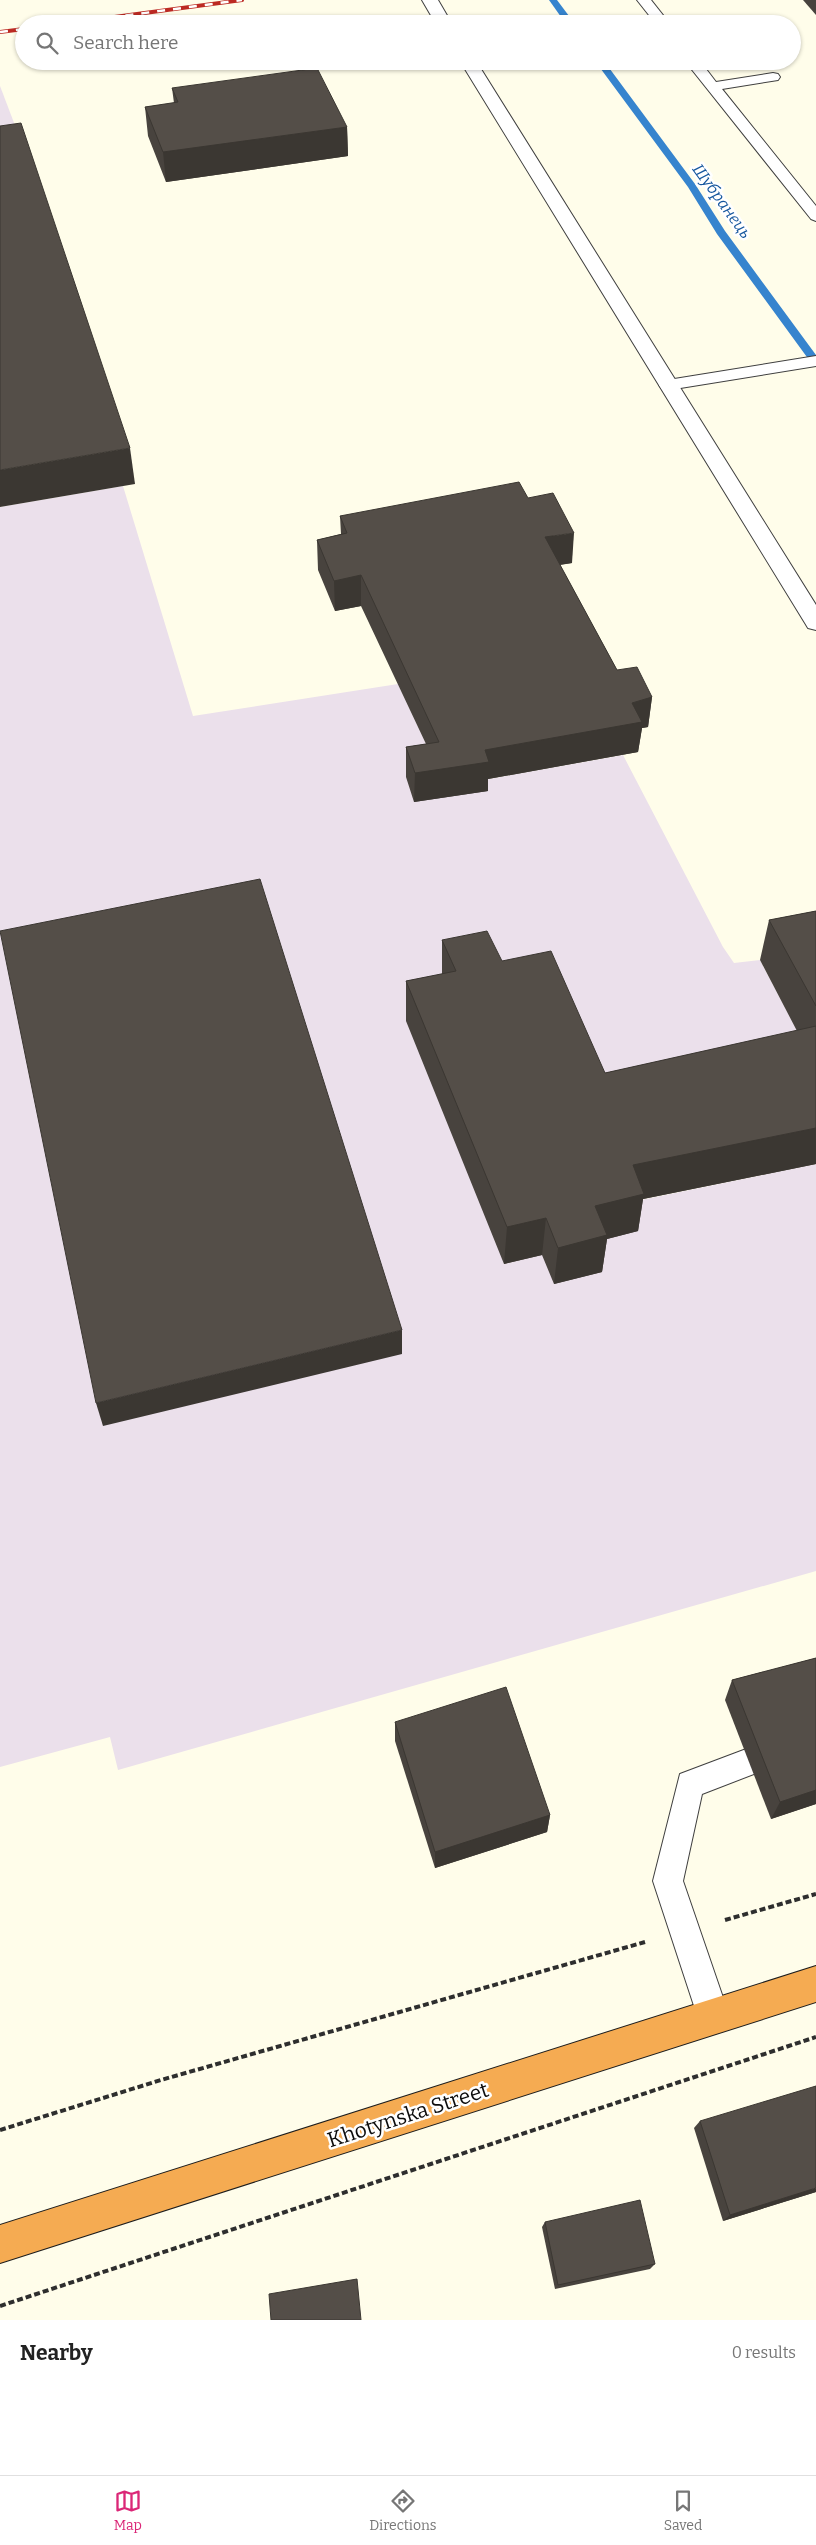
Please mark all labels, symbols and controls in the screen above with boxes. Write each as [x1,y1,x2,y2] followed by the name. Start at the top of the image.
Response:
[15,15,801,70] search box
[33,29,61,57] icon: search
[73,31,178,54] text: Search here
[689,160,755,242] water label: Шубранець
[324,2077,492,2153] street label: Khotynska Street
[20,2340,93,2366] text: Nearby
[732,2343,796,2362] text: 0 results
[114,2487,142,2534] tab: Map
[369,2487,437,2534] tab: Directions
[664,2487,702,2534] tab: Saved

